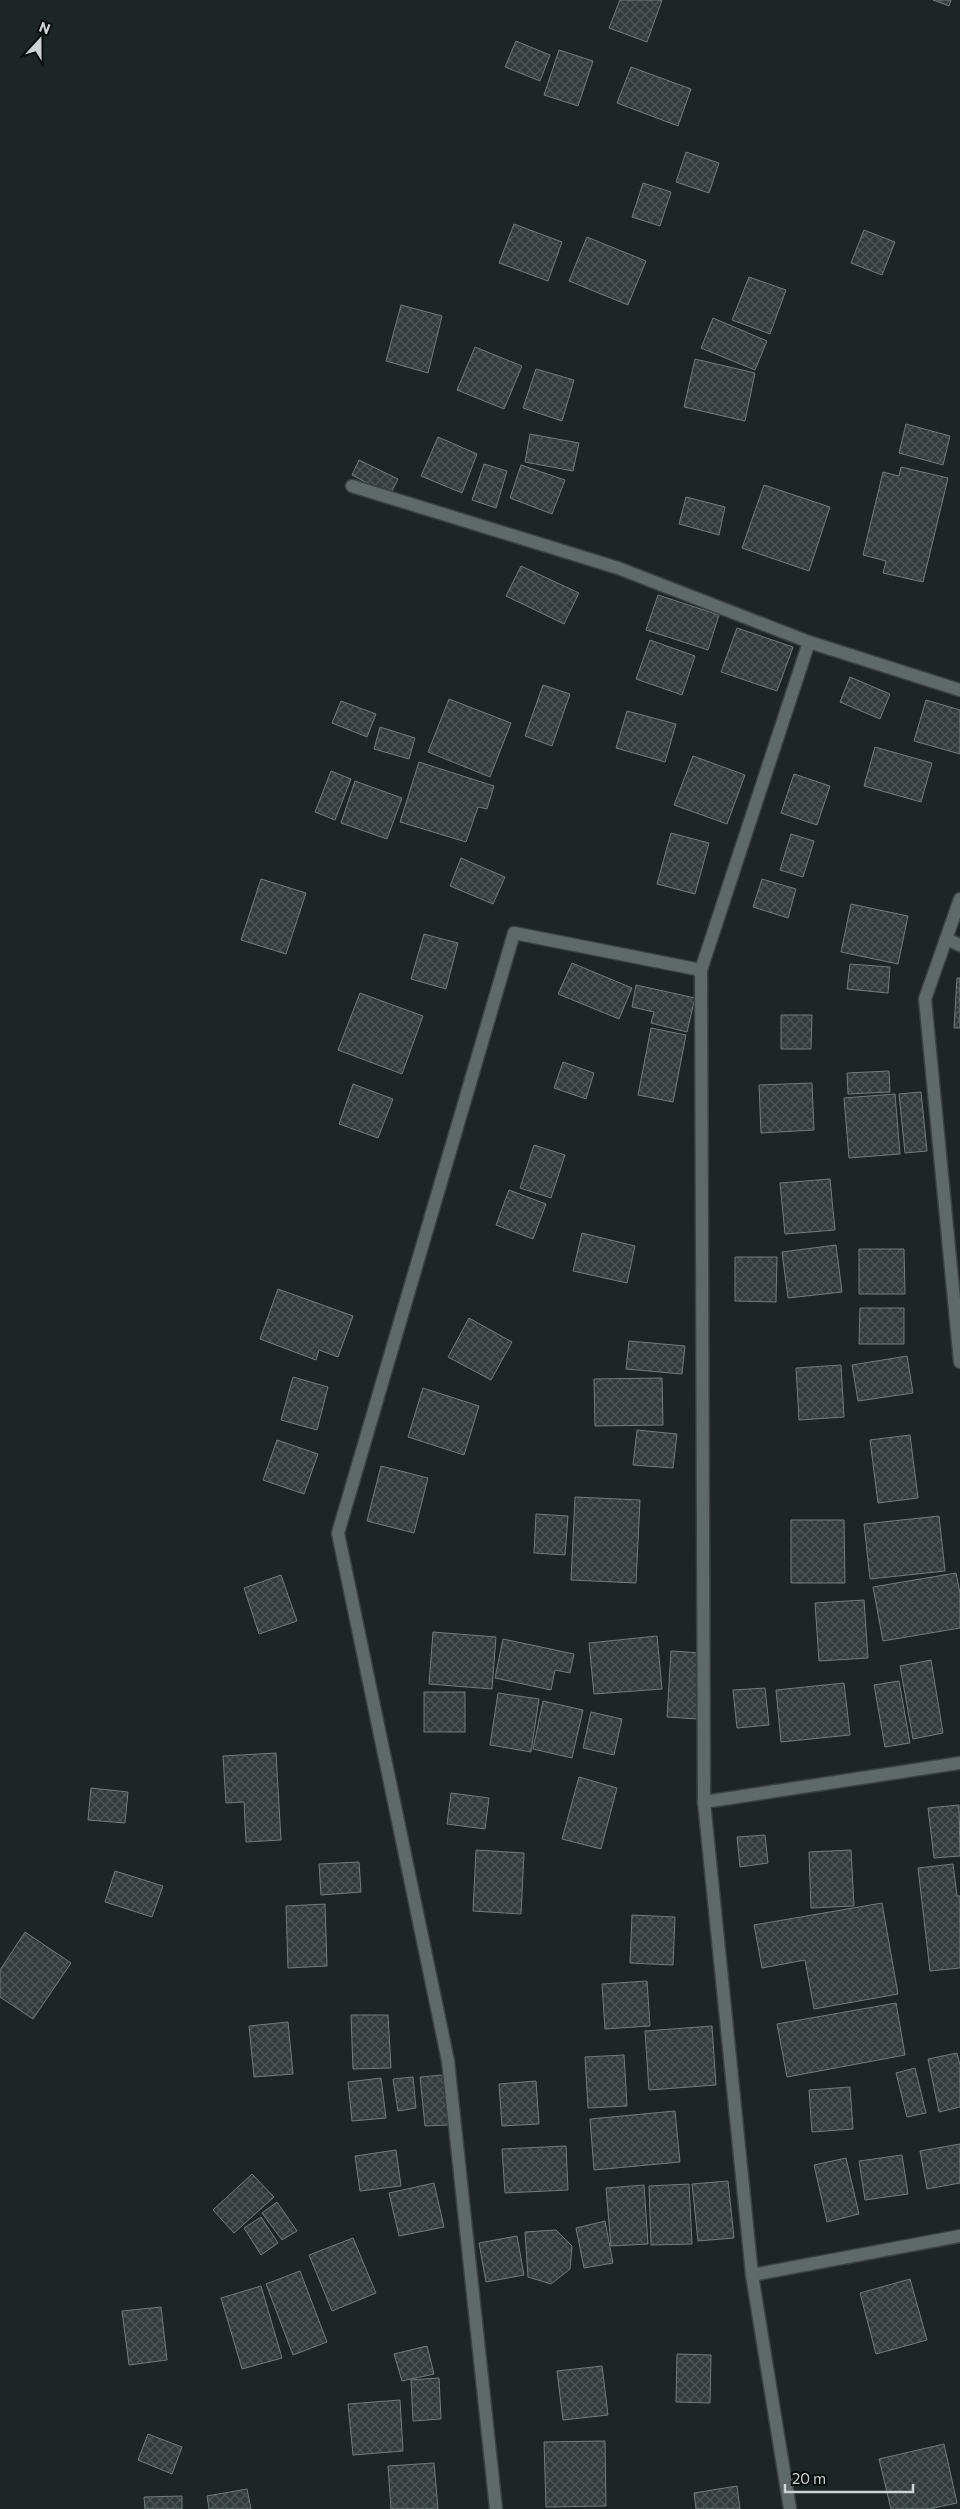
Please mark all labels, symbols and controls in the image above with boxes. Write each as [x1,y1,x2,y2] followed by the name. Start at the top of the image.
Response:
[15,15,65,65] north arrow
[37,18,53,37] text: N
[785,2462,912,2494] scale bar
[792,2469,826,2487] text: 20 m

